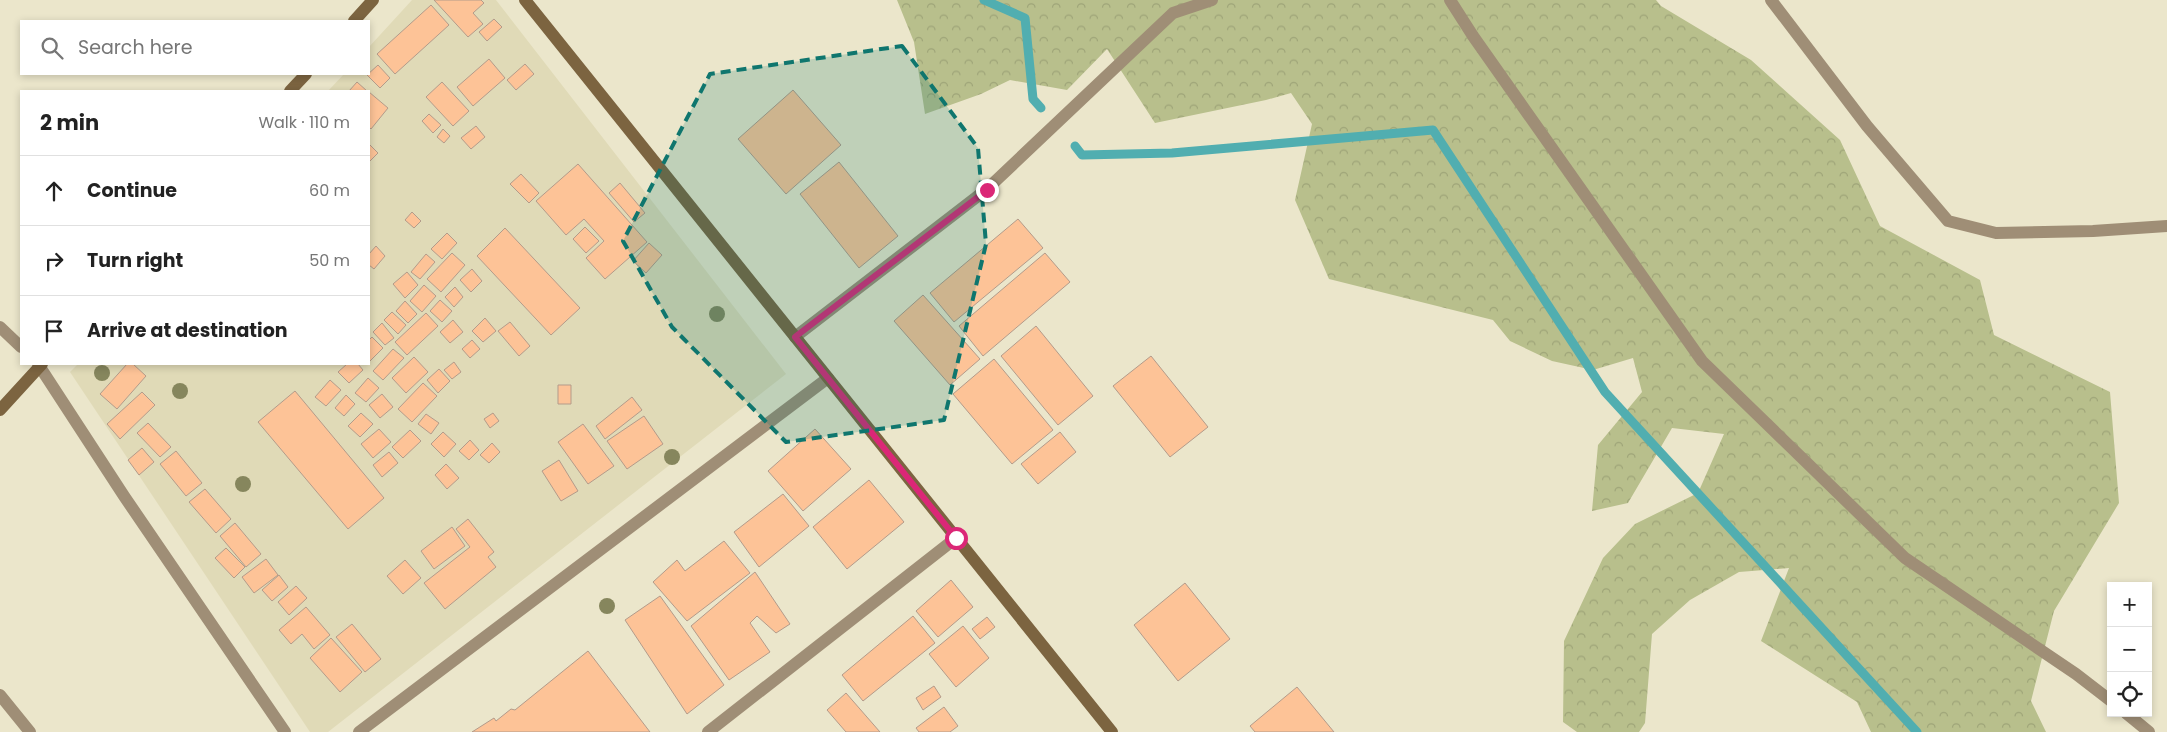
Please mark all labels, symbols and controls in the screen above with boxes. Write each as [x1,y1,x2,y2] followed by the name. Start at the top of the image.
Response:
[20,20,370,75] search box
[38,34,66,62] icon: search
[78,34,192,61] text: Search here
[40,108,99,137] text: 2 min
[258,111,350,134] text: Walk · 110 m
[40,177,68,205] icon: ahead
[87,177,177,204] text: Continue
[309,179,350,202] text: 60 m
[976,179,999,202] route end
[40,247,68,275] icon: right
[87,247,183,274] text: Turn right
[309,249,350,272] text: 50 m
[40,317,68,345] icon: arrive
[87,317,288,344] text: Arrive at destination
[945,527,968,550] route start
[2107,582,2152,717] map controls
[2107,582,2152,627] button: +
[2107,627,2152,672] button: −
[2107,672,2152,717] button: locate

